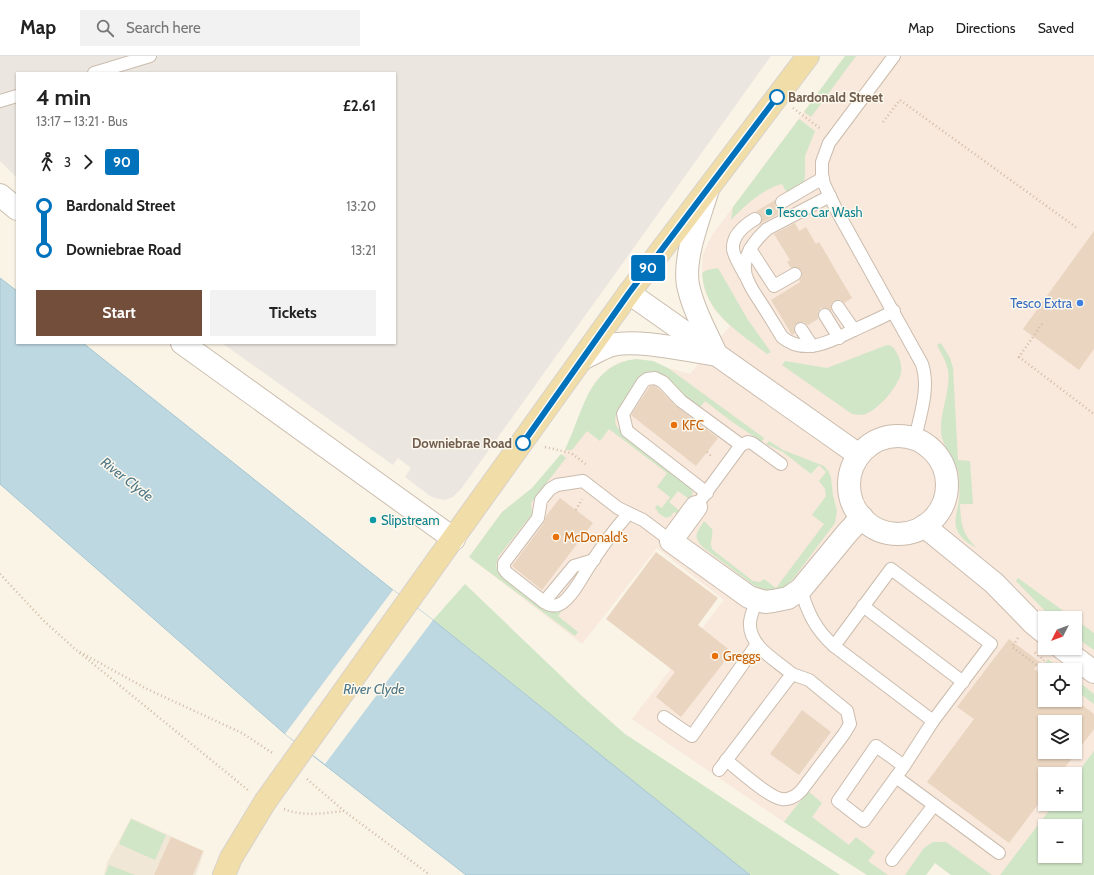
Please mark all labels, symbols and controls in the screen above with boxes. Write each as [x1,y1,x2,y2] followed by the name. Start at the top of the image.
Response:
[80,10,360,46] search box
[20,16,56,39] text: Map
[94,17,116,39] icon: search
[126,19,201,37] text: Search here
[908,19,934,37] text: Map
[956,19,1016,37] text: Directions
[1038,19,1074,37] text: Saved
[36,84,91,111] text: 4 min
[769,89,785,105] marker: Bardonald Street
[788,89,883,105] place label: Bardonald Street
[343,97,376,115] text: £2.61
[36,113,128,129] text: 13:17 – 13:21 · Bus
[36,151,58,173] icon: walk
[77,151,99,173] icon: forward
[113,153,131,171] text: 90
[64,154,71,170] text: 3
[66,197,175,215] text: Bardonald Street
[346,198,376,214] text: 13:20
[777,204,863,220] place label: Tesco Car Wash
[764,207,774,217] marker: Tesco Car Wash
[66,241,181,259] text: Downiebrae Road
[351,242,376,258] text: 13:21
[630,255,666,281] line badge: 90
[639,259,657,277] text: 90
[36,290,202,336] button: Start
[210,290,376,336] button: Tickets
[1010,295,1073,311] place label: Tesco Extra
[1075,298,1085,308] marker: Tesco Extra
[682,417,704,433] place label: KFC
[669,420,679,430] marker: KFC
[412,435,512,451] place label: Downiebrae Road
[515,435,531,451] marker: Downiebrae Road
[97,453,157,505] water label: River Clyde
[381,512,440,528] place label: Slipstream
[368,515,378,525] marker: Slipstream
[564,529,629,545] place label: McDonald's
[551,532,561,542] marker: McDonald's
[1038,611,1082,655] north arrow
[1038,611,1082,863] map controls
[723,648,761,664] place label: Greggs
[710,651,720,661] marker: Greggs
[1038,663,1082,707] button: locate
[343,680,405,698] water label: River Clyde
[1038,715,1082,759] button: layers
[1038,767,1082,811] button: +
[1038,819,1082,863] button: −

